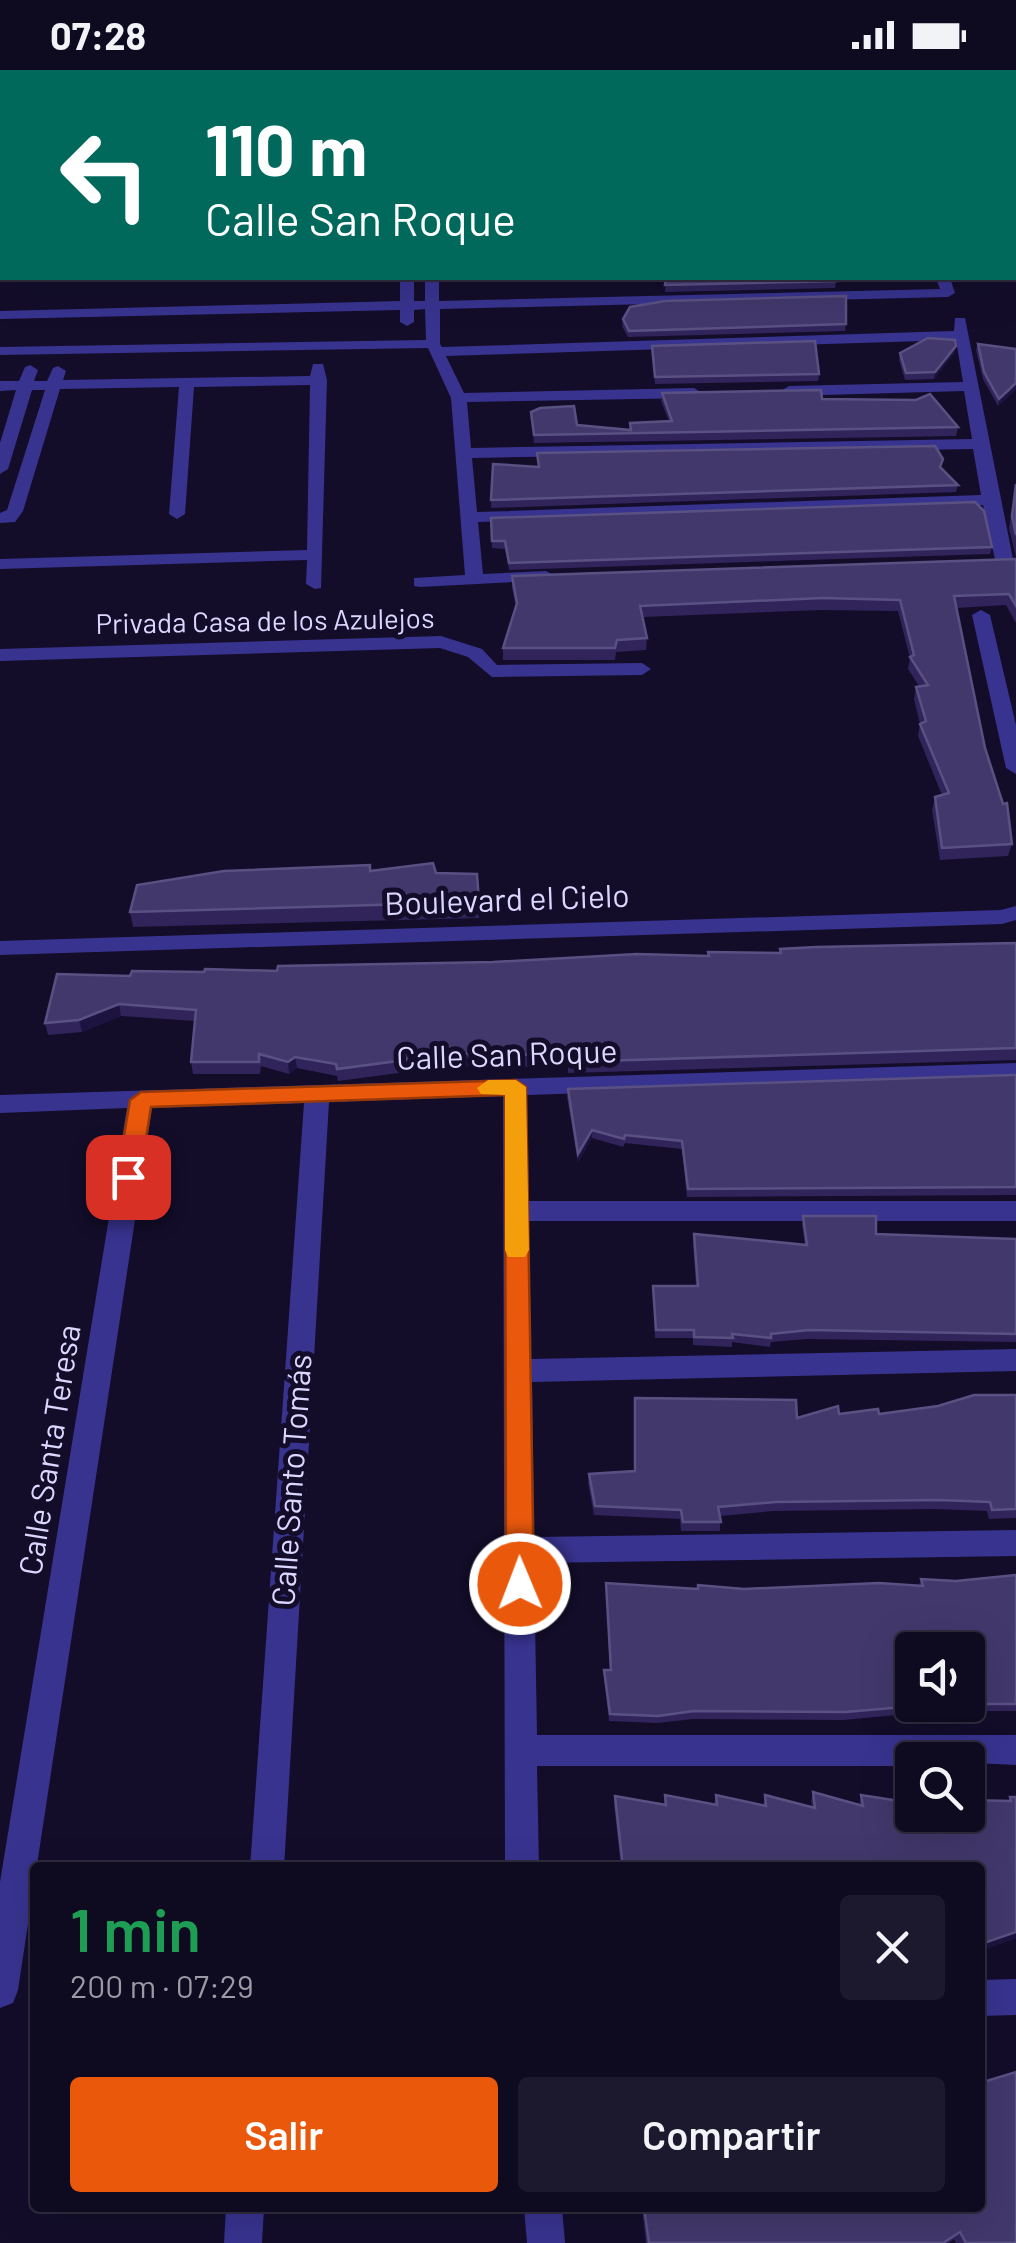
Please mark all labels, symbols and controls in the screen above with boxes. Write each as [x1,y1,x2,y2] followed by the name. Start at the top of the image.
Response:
[50,12,146,58] text: 07:28
[205,106,367,190] text: 110 m
[40,110,170,240] icon: left
[205,191,516,245] text: Calle San Roque
[95,600,435,640] street label: Privada Casa de los Azulejos
[384,875,630,921] street label: Boulevard el Cielo
[396,1030,618,1076] street label: Calle San Roque
[86,1135,171,1220] pin
[101,1150,156,1205] icon: arrive
[9,1322,87,1578] street label: Calle Santa Teresa
[262,1353,318,1607] street label: Calle Santo Tomás
[468,1532,572,1636] position arrow
[895,1632,985,1832] map controls
[895,1632,985,1722] button: sound
[895,1742,985,1832] button: search
[70,1892,201,1964] text: 1 min
[840,1895,945,2000] button: close
[70,1966,254,2004] text: 200 m · 07:29
[70,2077,498,2192] button: Salir
[518,2077,945,2192] button: Compartir

